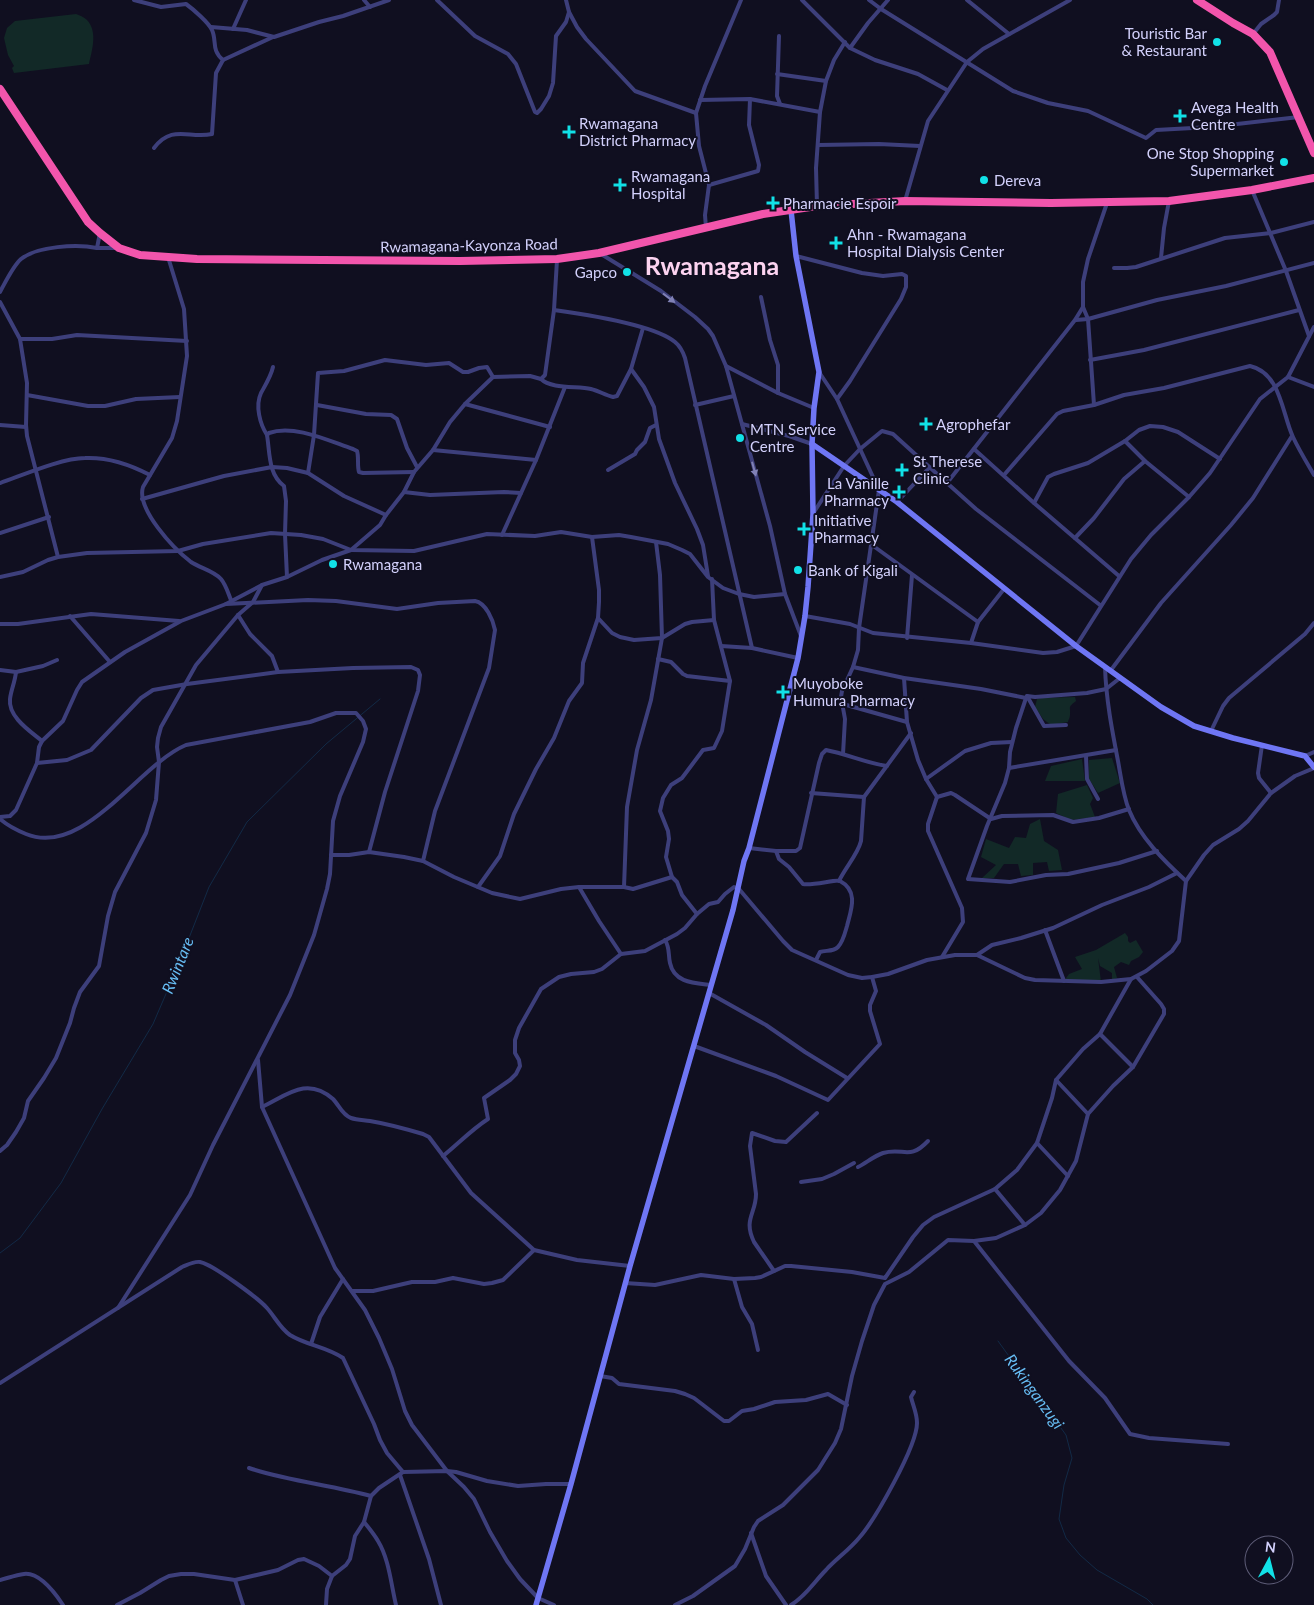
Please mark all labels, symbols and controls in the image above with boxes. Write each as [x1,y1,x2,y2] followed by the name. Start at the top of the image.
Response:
[1122,24,1208,59] place label: Touristic Bar & Restaurant
[1211,36,1223,48] marker: Touristic Bar & Restaurant
[1191,98,1279,133] place label: Avega Health Centre
[1173,109,1187,123] marker: Avega Health Centre
[579,114,696,149] place label: Rwamagana District Pharmacy
[563,126,575,138] marker: Rwamagana District Pharmacy
[1147,144,1275,179] place label: One Stop Shopping Supermarket
[1278,156,1290,168] marker: One Stop Shopping Supermarket
[631,167,710,202] place label: Rwamagana Hospital
[994,171,1041,189] place label: Dereva
[978,174,990,186] marker: Dereva
[613,178,627,192] marker: Rwamagana Hospital
[783,194,897,212] place label: Pharmacie Espoir
[767,197,779,209] marker: Pharmacie Espoir
[847,225,1005,260] place label: Ahn - Rwamagana Hospital Dialysis Center
[380,234,558,256] street label: Rwamagana-Kayonza Road
[829,236,843,250] marker: Ahn - Rwamagana Hospital Dialysis Center
[645,250,779,280] district label: Rwamagana
[575,263,617,281] place label: Gapco
[621,266,633,278] marker: Gapco
[662,292,675,303] one-way arrow
[936,415,1011,433] place label: Agrophefar
[920,418,932,430] marker: Agrophefar
[750,420,836,455] place label: MTN Service Centre
[734,432,746,444] marker: MTN Service Centre
[913,452,982,487] place label: St Therese Clinic
[750,461,758,476] one-way arrow
[895,463,909,477] marker: St Therese Clinic
[824,474,889,509] place label: La Vanille Pharmacy
[893,486,905,498] marker: La Vanille Pharmacy
[814,511,879,546] place label: Initiative Pharmacy
[798,523,810,535] marker: Initiative Pharmacy
[343,555,422,573] place label: Rwamagana
[327,558,339,570] marker: Rwamagana
[808,561,898,579] place label: Bank of Kigali
[792,564,804,576] marker: Bank of Kigali
[793,674,915,709] place label: Muyoboke Humura Pharmacy
[777,686,789,698] marker: Muyoboke Humura Pharmacy
[157,934,197,996] water label: Rwintare
[1001,1350,1069,1432] water label: Rukinganzugi
[1244,1535,1294,1585] north arrow
[1264,1538,1277,1556] text: N

